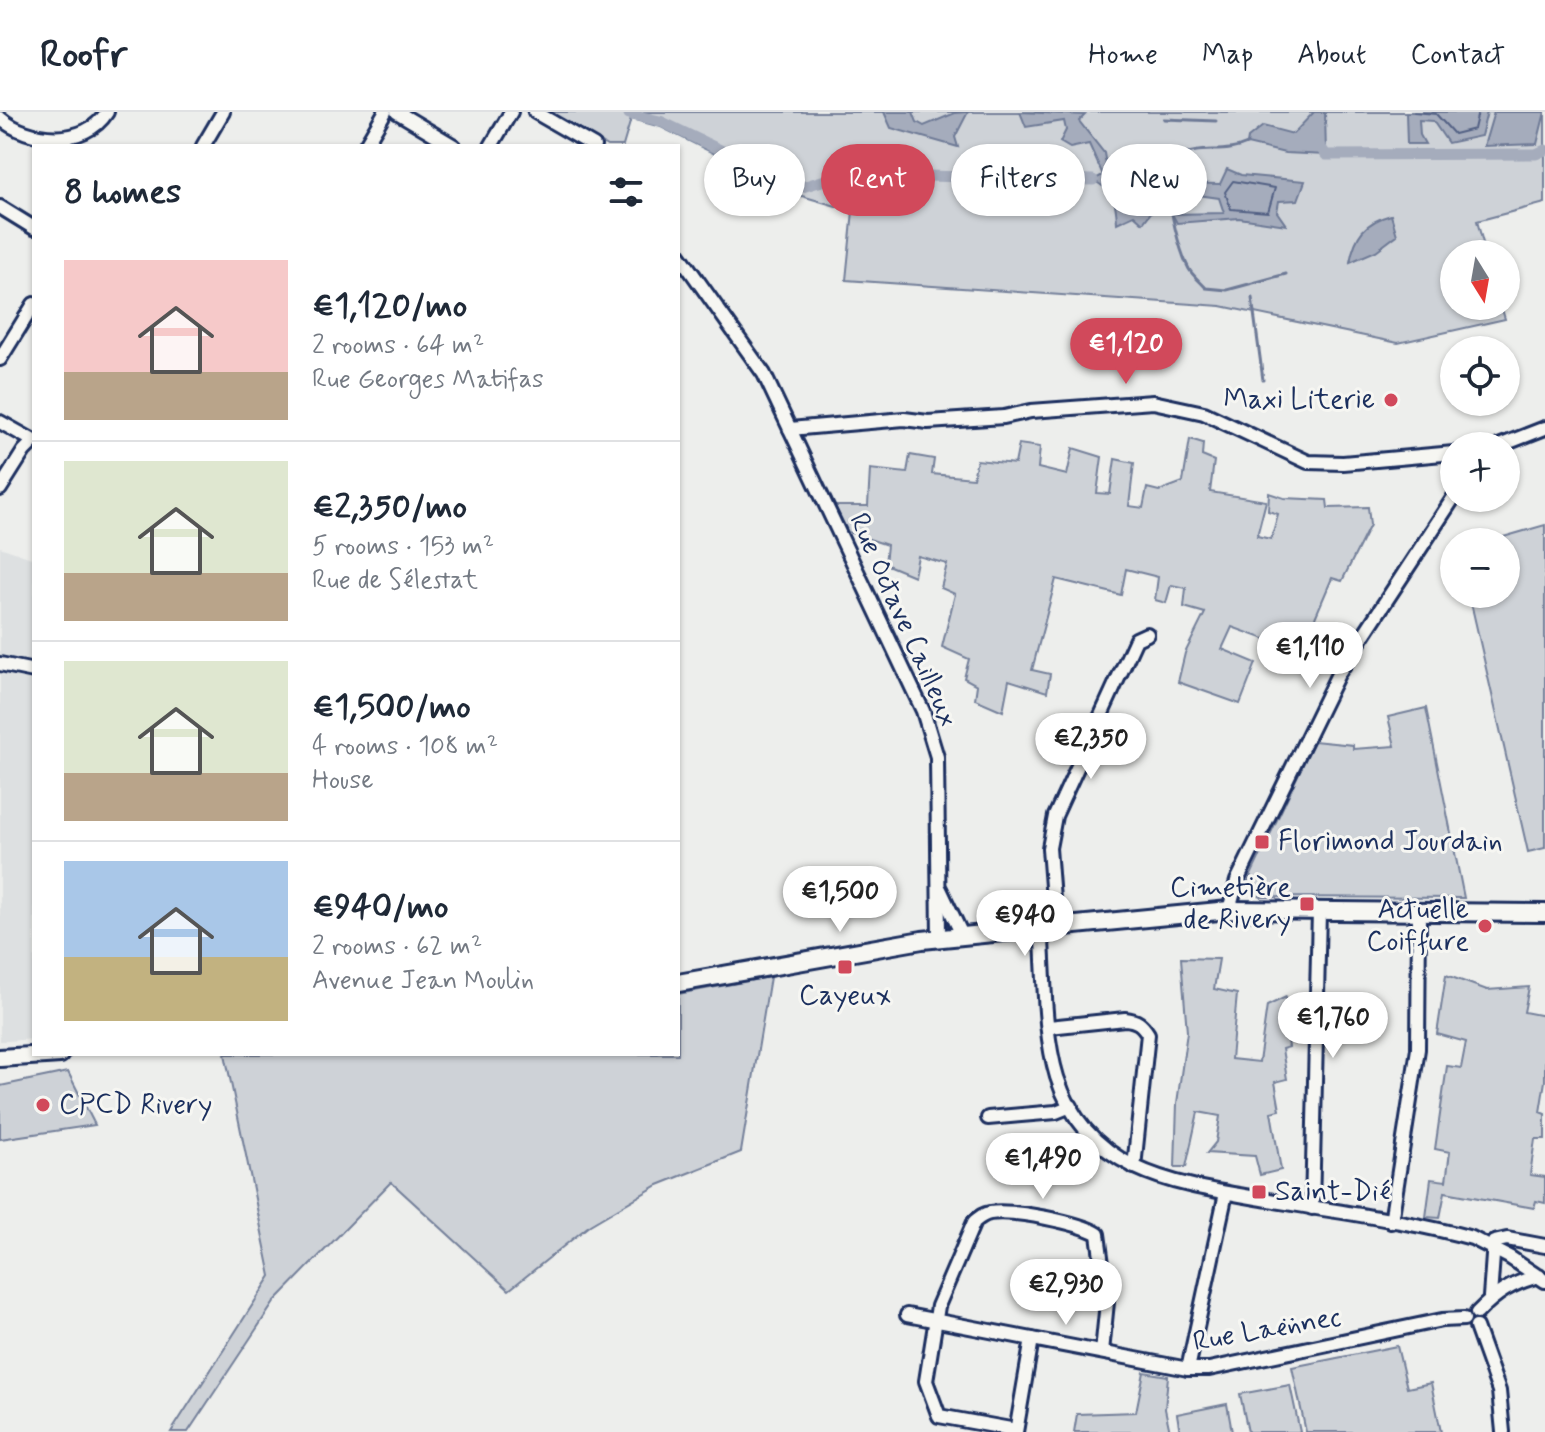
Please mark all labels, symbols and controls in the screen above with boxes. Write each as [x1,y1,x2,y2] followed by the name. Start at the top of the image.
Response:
[40,31,127,80] text: Roofr
[1088,37,1158,74] text: Home
[1202,37,1253,74] text: Map
[1297,37,1366,74] text: About
[1410,37,1505,74] text: Contact
[704,144,805,216] chip: Buy
[821,144,935,216] chip: Rent
[951,144,1085,216] chip: Filters
[1101,144,1207,216] chip: New
[64,170,181,215] text: 8 homes
[604,170,648,214] icon: filters
[1440,240,1520,320] north arrow
[1440,240,1520,608] map controls
[312,284,467,329] text: €1,120/mo
[128,292,224,388] icon: home
[1061,318,1191,386] pin: €1,120
[1088,327,1164,361] text: €1,120
[312,329,484,363] text: 2 rooms · 64 m²
[1440,336,1520,416] button: locate
[312,363,544,397] text: Rue Georges Matifas
[1224,382,1375,419] place label: Maxi Literie
[1382,391,1400,409] marker: Maxi Literie
[1440,432,1520,512] button: +
[312,485,467,530] text: €2,350/mo
[128,493,224,589] icon: home
[839,507,967,733] street label: Rue Octave Cailleux
[1440,528,1520,608] button: −
[312,530,494,564] text: 5 rooms · 153 m²
[312,564,478,598] text: Rue de Sélestat
[1245,622,1375,690] pin: €1,110
[1275,631,1345,665] text: €1,110
[312,685,471,730] text: €1,500/mo
[128,693,224,789] icon: home
[1026,713,1156,781] pin: €2,350
[1053,722,1129,756] text: €2,350
[312,730,498,764] text: 4 rooms · 108 m²
[312,764,373,798] text: House
[1278,824,1503,861] place label: Florimond Jourdain
[1253,833,1271,851] marker: Florimond Jourdain
[775,866,905,934] pin: €1,500
[1170,870,1291,939] place label: Cimetière de Rivery
[801,875,879,909] text: €1,500
[312,885,449,930] text: €940/mo
[978,890,1072,958] pin: €940
[1366,892,1469,961] place label: Actuelle Coiffure
[128,893,224,989] icon: home
[1298,895,1316,913] marker: Cimetière de Rivery
[994,899,1056,933] text: €940
[1476,917,1494,935] marker: Actuelle Coiffure
[312,930,482,964] text: 2 rooms · 62 m²
[836,958,854,976] marker: Cayeux
[312,964,534,998] text: Avenue Jean Moulin
[799,978,891,1015] place label: Cayeux
[1268,992,1398,1060] pin: €1,760
[1296,1001,1370,1035] text: €1,760
[59,1087,212,1124] place label: CPCD Rivery
[34,1096,52,1114] marker: CPCD Rivery
[978,1133,1108,1201] pin: €1,490
[1004,1142,1082,1176] text: €1,490
[1275,1174,1391,1211] place label: Saint-Dié
[1250,1183,1268,1201] marker: Saint-Dié
[1001,1259,1131,1327] pin: €2,930
[1028,1268,1104,1302] text: €2,930
[1190,1299,1344,1361] street label: Rue Laënnec

